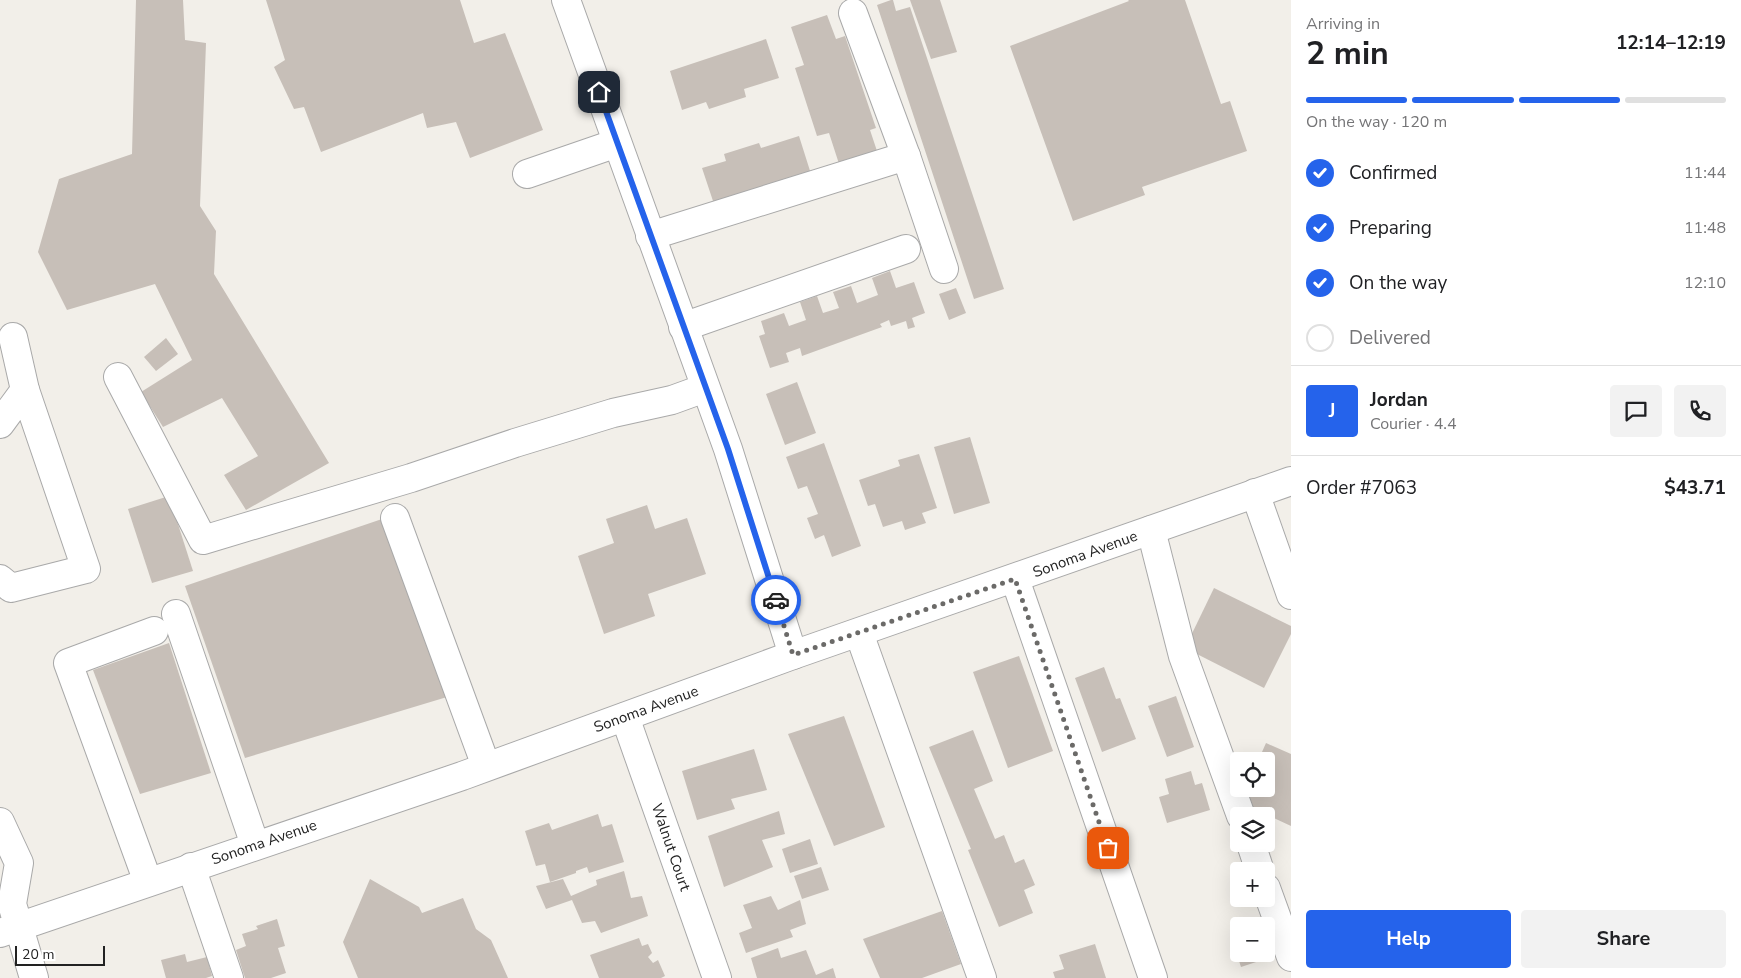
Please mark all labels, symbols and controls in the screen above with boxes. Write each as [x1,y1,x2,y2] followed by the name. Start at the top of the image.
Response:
[1306,13,1380,35] text: Arriving in
[1616,30,1726,56] text: 12:14–12:19
[1306,32,1389,75] text: 2 min
[578,71,620,113] pin
[585,78,613,106] icon: home
[1306,111,1447,133] text: On the way · 120 m
[1306,159,1334,187] icon: check
[1349,160,1437,186] text: Confirmed
[1684,162,1726,184] text: 11:44
[1306,214,1334,242] icon: check
[1349,215,1432,241] text: Preparing
[1684,217,1726,239] text: 11:48
[1306,269,1334,297] icon: check
[1349,270,1447,296] text: On the way
[1684,272,1726,294] text: 12:10
[1349,325,1431,351] text: Delivered
[1610,385,1662,437] button: chat
[1674,385,1726,437] button: phone
[1370,387,1428,413] text: Jordan
[1329,398,1335,424] text: J
[1370,413,1456,435] text: Courier · 4.4
[1306,475,1417,501] text: Order #7063
[1664,475,1726,501] text: $43.71
[1030,526,1140,582] street label: Sonoma Avenue
[751,575,801,625] courier
[762,586,790,614] icon: car
[591,681,701,737] street label: Sonoma Avenue
[1230,752,1275,962] map controls
[1230,752,1275,797] button: locate
[647,801,696,894] street label: Walnut Court
[1230,807,1275,852] button: layers
[209,815,319,869] street label: Sonoma Avenue
[1087,827,1129,869] pin
[1094,834,1122,862] icon: bag
[1230,862,1275,907] button: +
[1306,910,1511,968] button: Help
[1521,910,1726,968] button: Share
[1230,917,1275,962] button: −
[15,943,105,966] scale bar
[22,945,54,964] text: 20 m

